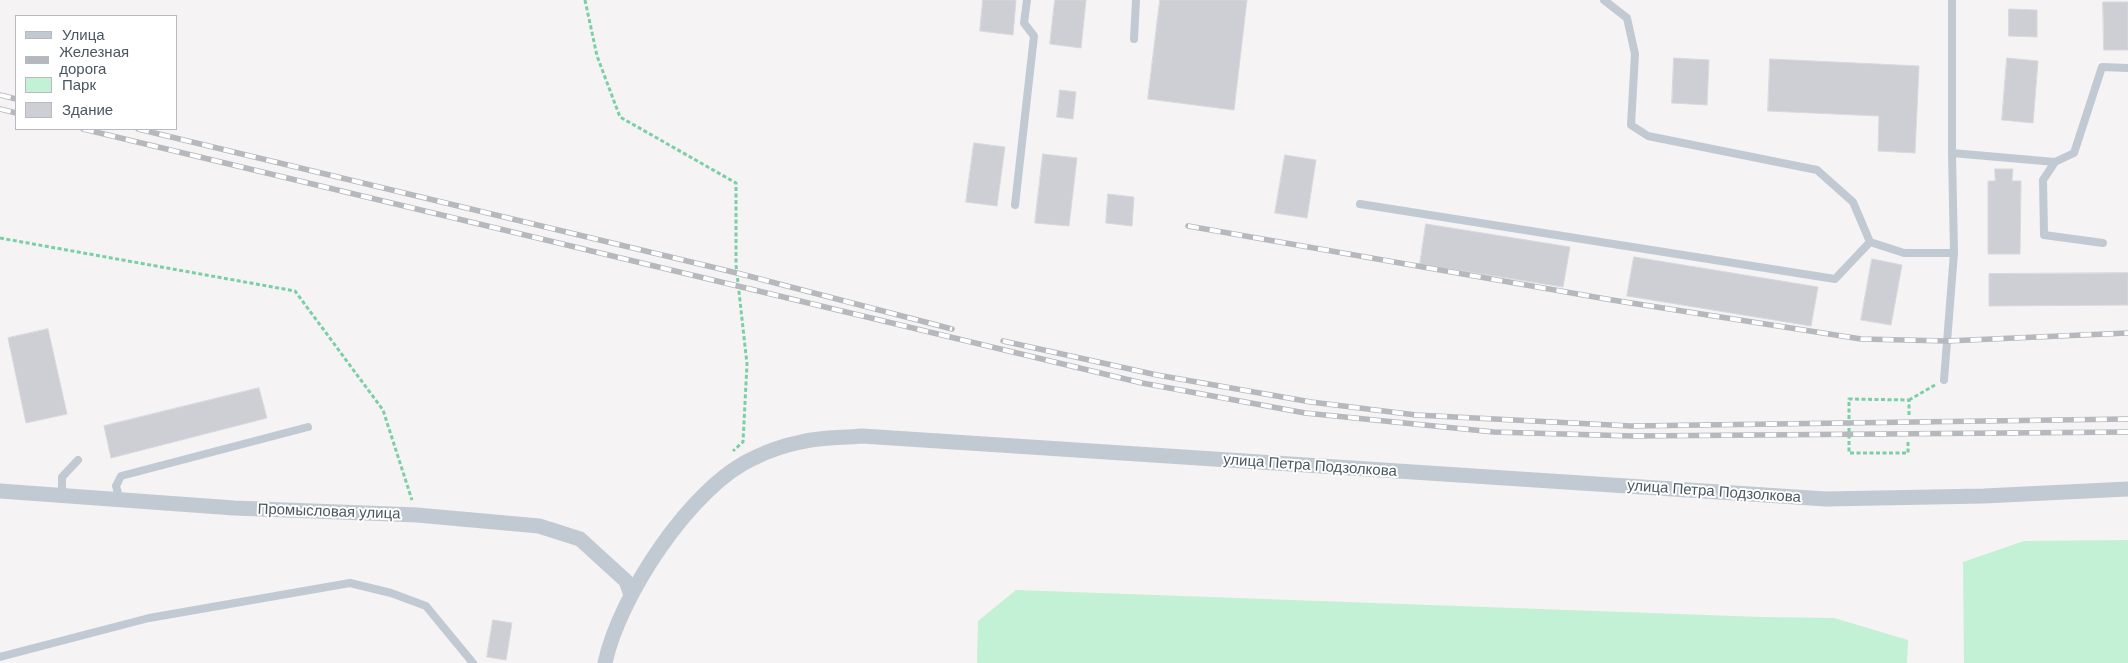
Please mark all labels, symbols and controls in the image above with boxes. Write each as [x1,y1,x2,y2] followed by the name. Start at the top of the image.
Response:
[15,15,178,130] legend
[62,26,105,43] text: Улица
[59,43,129,77] text: Железная дорога
[62,76,96,93] text: Парк
[62,101,113,118] text: Здание
[1223,451,1397,481] street label: улица Петра Подзолкова
[1627,477,1801,507] street label: улица Петра Подзолкова
[257,501,401,523] street label: Промысловая улица

